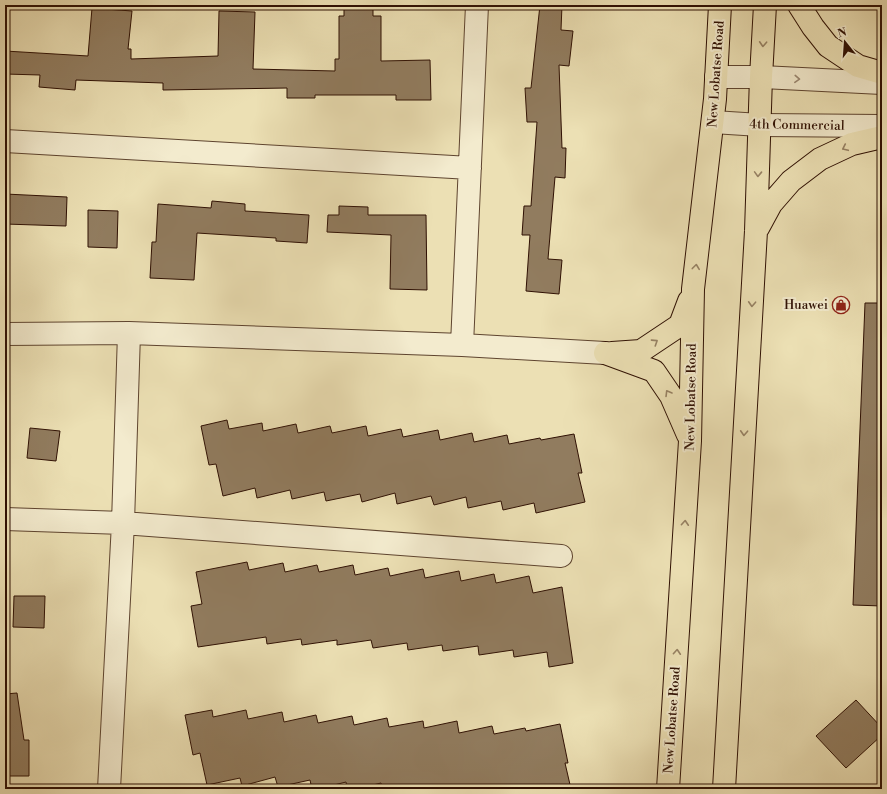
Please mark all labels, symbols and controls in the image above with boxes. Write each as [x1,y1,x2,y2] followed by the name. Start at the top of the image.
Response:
[704,19,728,128] street label: New Lobatse Road
[825,22,865,62] north arrow
[836,25,849,41] text: N
[759,41,767,47] one-way arrow
[794,75,800,83] one-way arrow
[749,116,845,134] street label: 4th Commercial
[841,143,848,151] one-way arrow
[754,171,763,177] one-way arrow
[691,264,700,270] one-way arrow
[831,295,851,315] shop icon: Huawei
[784,297,828,313] place label: Huawei
[747,301,756,307] one-way arrow
[651,339,658,346] one-way arrow
[682,343,700,451] street label: New Lobatse Road
[666,390,673,397] one-way arrow
[740,430,749,436] one-way arrow
[681,520,690,526] one-way arrow
[672,649,681,655] one-way arrow
[660,665,684,774] street label: New Lobatse Road

